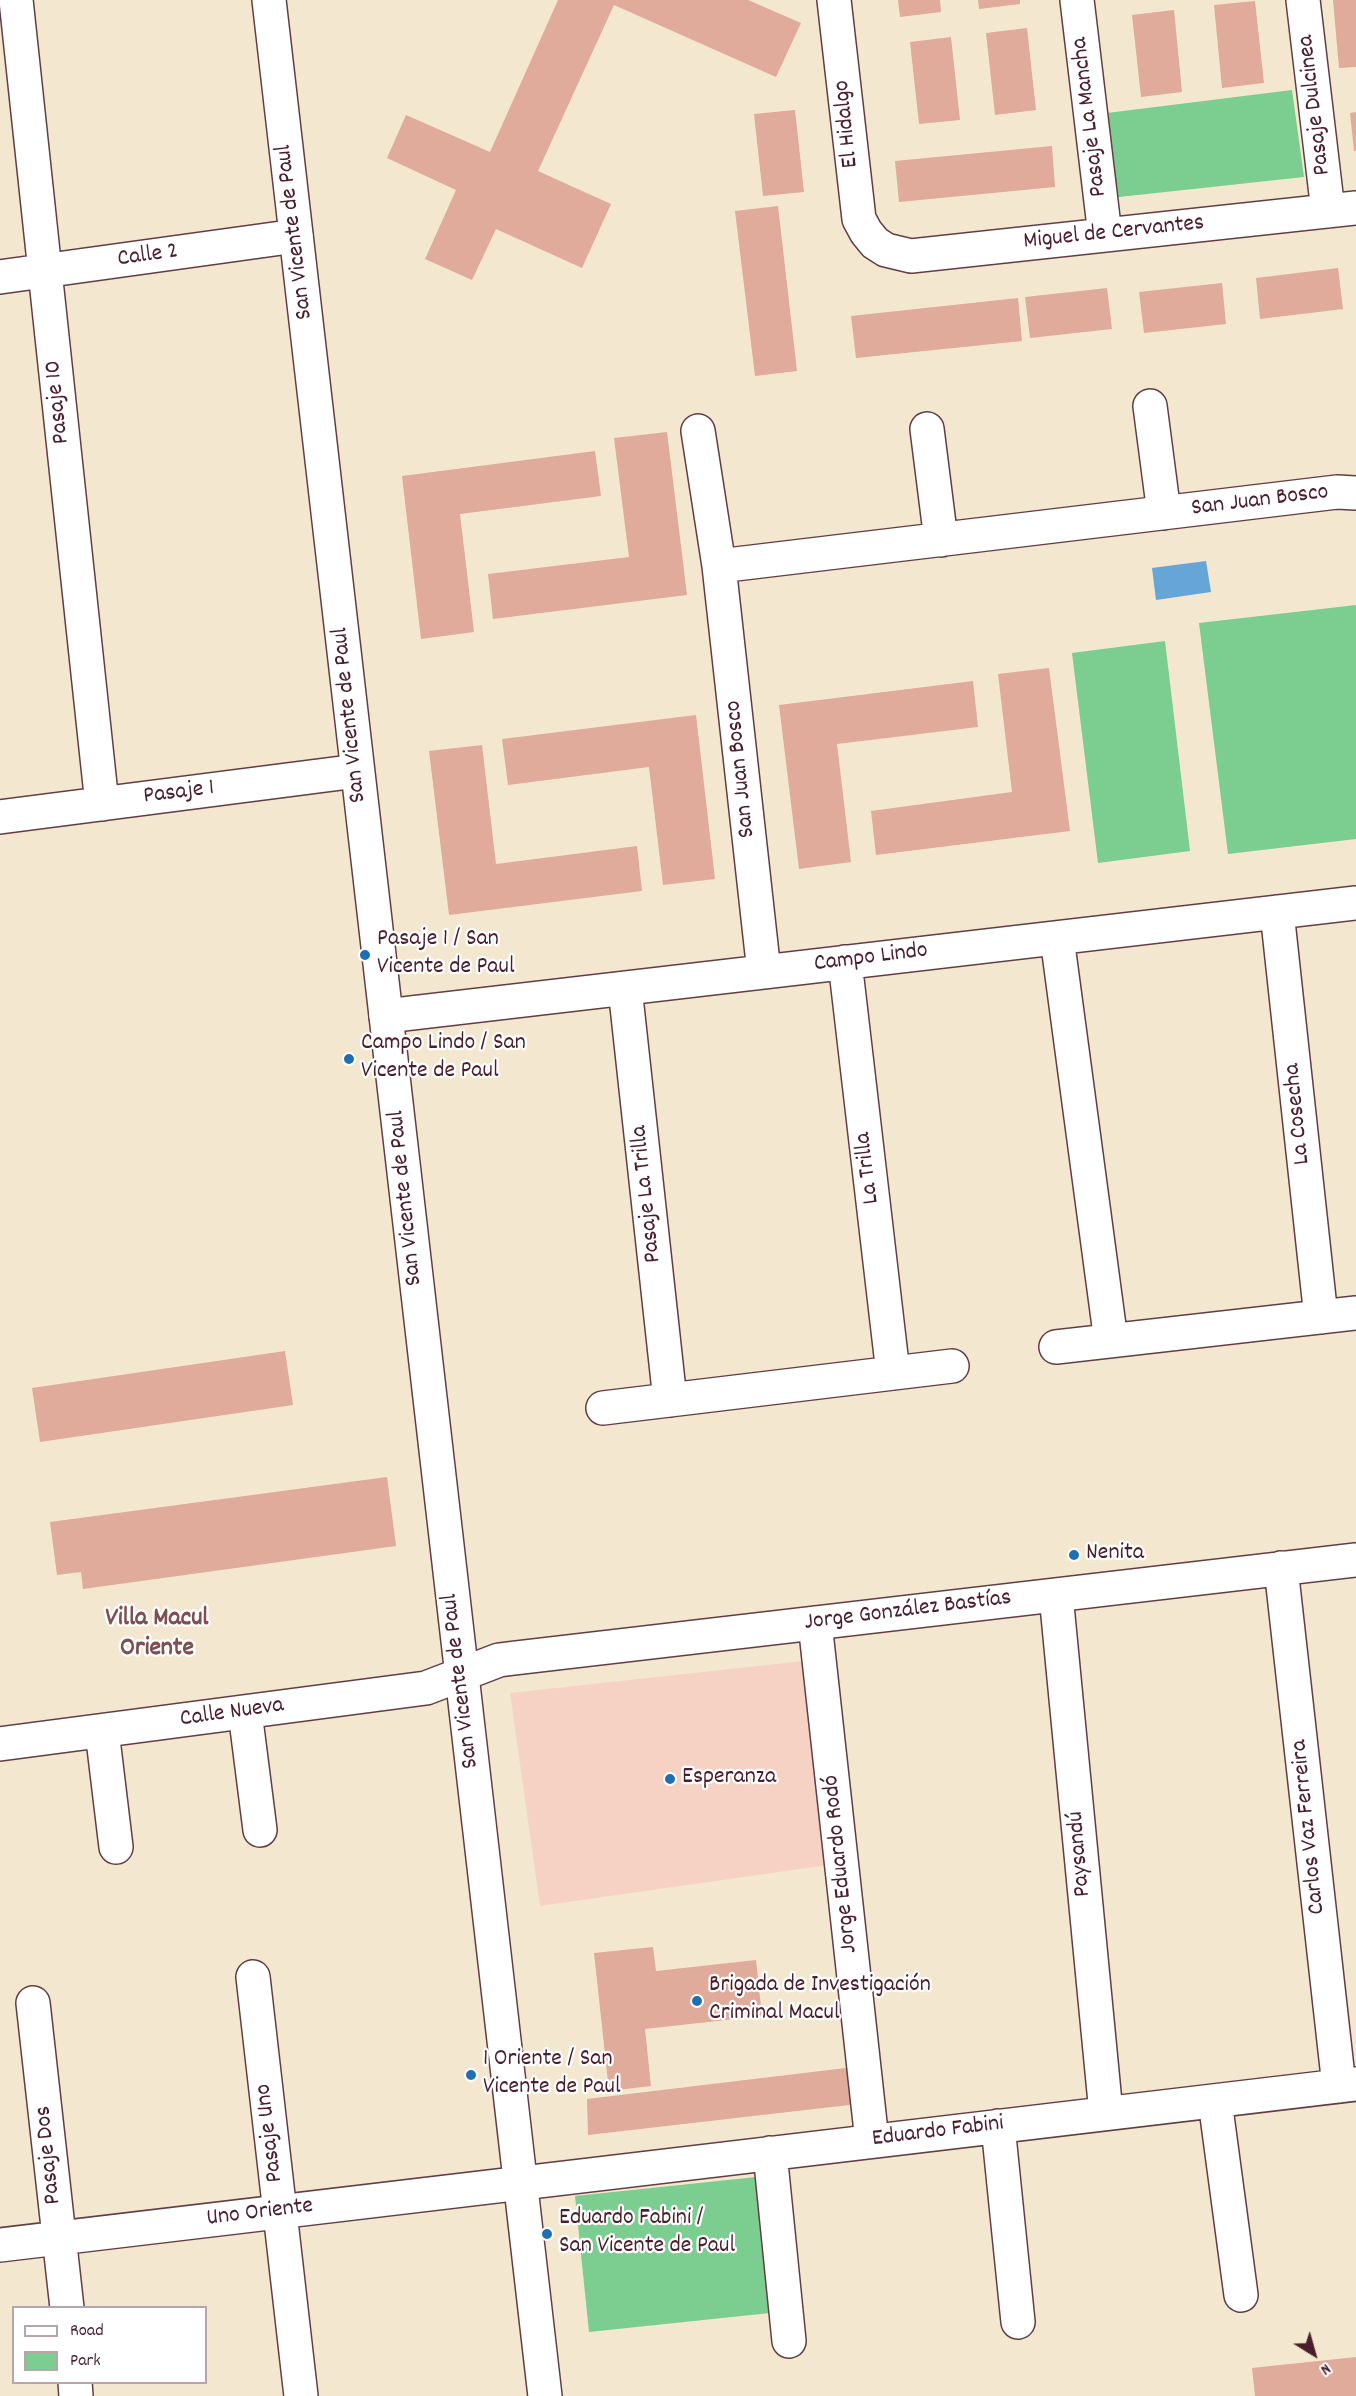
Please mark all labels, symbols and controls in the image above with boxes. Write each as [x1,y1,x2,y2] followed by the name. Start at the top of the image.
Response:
[1293,33,1339,177] street label: Pasaje Dulcinea
[1067,35,1115,199] street label: Pasaje La Mancha
[829,79,867,169] street label: El Hidalgo
[271,143,321,321] street label: San Vicente de Paul
[1022,210,1206,258] street label: Miguel de Cervantes
[116,238,180,276] street label: Calle 2
[40,359,78,445] street label: Pasaje 10
[1190,479,1330,525] street label: San Juan Bosco
[327,626,375,804] street label: San Vicente de Paul
[720,699,764,839] street label: San Juan Bosco
[142,775,216,813] street label: Pasaje 1
[377,927,515,983] place label: Pasaje 1 / San Vicente de Paul
[813,938,929,980] street label: Campo Lindo
[358,948,372,962] marker: Pasaje 1 / San Vicente de Paul
[361,1031,526,1087] place label: Campo Lindo / San Vicente de Paul
[342,1052,356,1066] marker: Campo Lindo / San Vicente de Paul
[1279,1062,1319,1166] street label: La Cosecha
[383,1109,431,1287] street label: San Vicente de Paul
[626,1124,670,1264] street label: Pasaje La Trilla
[850,1130,888,1206] street label: La Trilla
[1086,1541,1144,1569] place label: Nenita
[1067,1548,1081,1562] marker: Nenita
[803,1585,1013,1639] street label: Jorge González Bastías
[437,1592,487,1770] street label: San Vicente de Paul
[105,1604,209,1666] district label: Villa Macul Oriente
[178,1692,286,1736] street label: Calle Nueva
[1287,1738,1333,1916] street label: Carlos Vaz Ferreira
[682,1765,776,1793] place label: Esperanza
[663,1772,677,1786] marker: Esperanza
[818,1773,866,1955] street label: Jorge Eduardo Rodó
[1063,1810,1099,1898] street label: Paysandú
[709,1973,931,2029] place label: Brigada de Investigación Criminal Macul
[690,1994,704,2008] marker: Brigada de Investigación Criminal Macul
[483,2047,621,2103] place label: 1 Oriente / San Vicente de Paul
[464,2068,478,2082] marker: 1 Oriente / San Vicente de Paul
[251,2082,291,2184] street label: Pasaje Uno
[31,2104,69,2206] street label: Pasaje Dos
[871,2111,1005,2155] street label: Eduardo Fabini
[205,2193,315,2235] street label: Uno Oriente
[559,2206,735,2262] place label: Eduardo Fabini / San Vicente de Paul
[540,2227,554,2241] marker: Eduardo Fabini / San Vicente de Paul
[12,2306,207,2384] legend
[70,2319,104,2344] text: Road
[1284,2324,1344,2384] north arrow
[70,2349,101,2374] text: Park
[1315,2357,1335,2380] text: N

